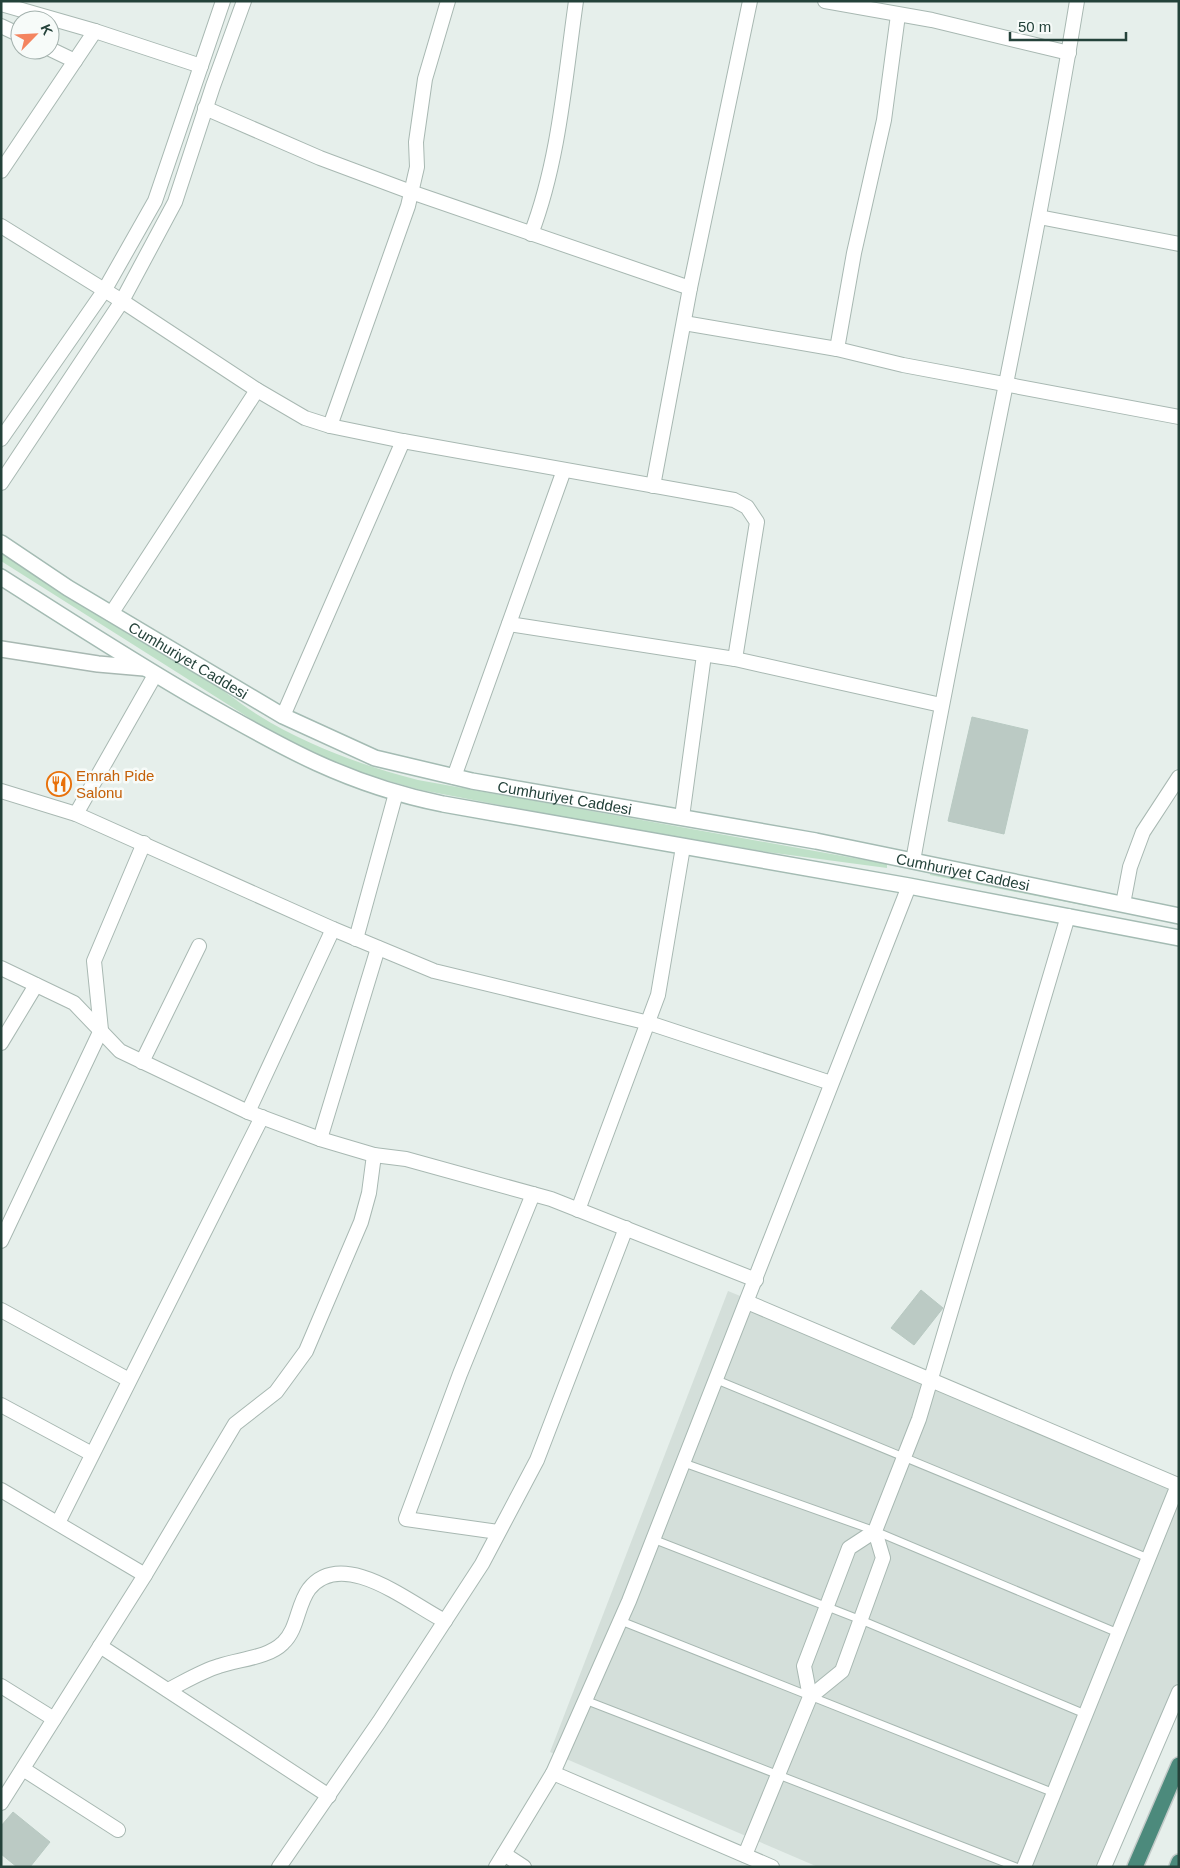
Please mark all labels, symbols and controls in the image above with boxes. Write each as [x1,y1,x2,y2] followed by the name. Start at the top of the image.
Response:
[10,10,60,60] north arrow
[1010,10,1126,42] scale bar
[1018,18,1051,35] text: 50 m
[38,22,56,38] text: K
[126,618,251,702] street label: Cumhuriyet Caddesi
[76,767,154,801] place label: Emrah Pide Salonu
[46,771,72,797] restaurant icon: Emrah Pide Salonu
[496,777,633,817] street label: Cumhuriyet Caddesi
[895,849,1031,893] street label: Cumhuriyet Caddesi

